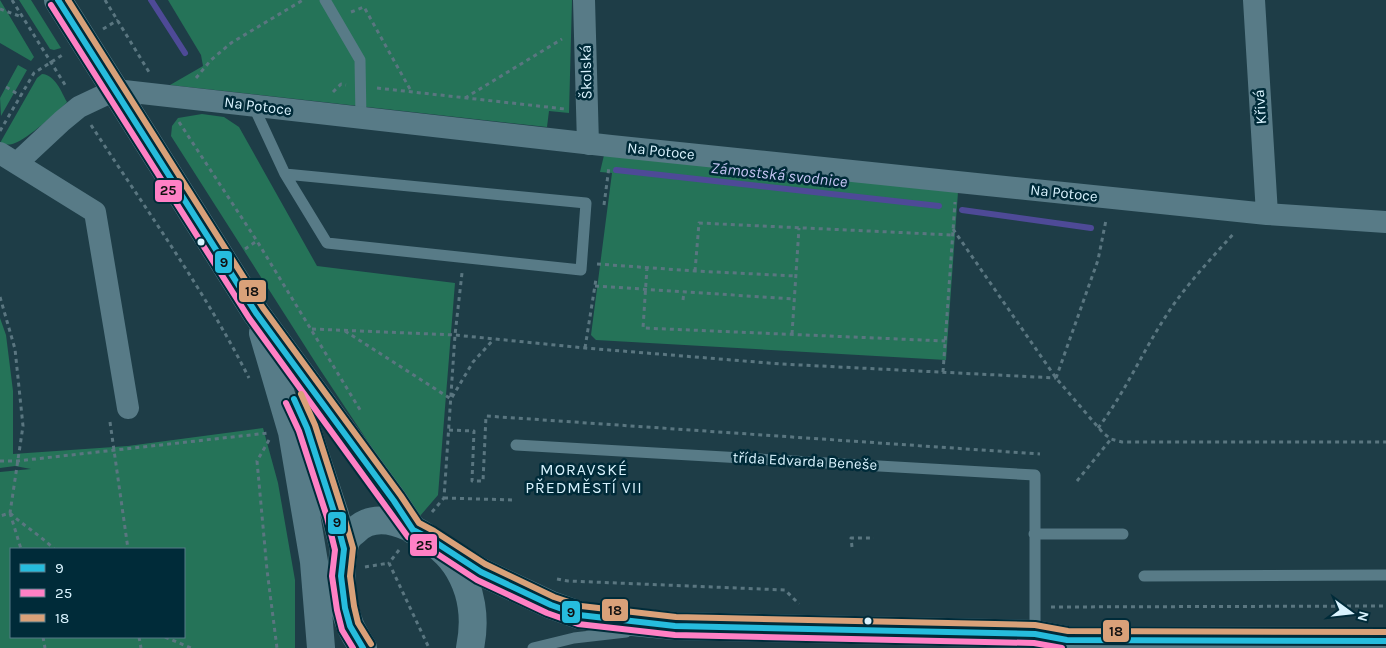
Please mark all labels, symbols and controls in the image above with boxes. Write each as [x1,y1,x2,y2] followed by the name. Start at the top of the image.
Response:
[577,45,595,99] street label: Školská
[1250,89,1270,125] street label: Křivá
[223,93,293,119] street label: Na Potoce
[626,139,696,163] street label: Na Potoce
[710,158,849,191] water label: Zámostská svodnice
[154,179,183,203] line badge: 25
[1029,181,1099,205] street label: Na Potoce
[160,182,176,199] text: 25
[196,237,206,247] unlabelled marker
[214,250,233,274] line badge: 9
[220,254,228,271] text: 9
[238,279,267,303] line badge: 18
[245,283,259,300] text: 18
[732,448,878,474] street label: třída Edvarda Beneše
[525,460,643,497] district label: MORAVSKÉ PŘEDMĚSTÍ VII
[327,511,347,535] line badge: 9
[333,514,341,531] text: 9
[409,533,438,557] line badge: 25
[416,537,432,554] text: 25
[10,548,185,638] legend
[55,559,64,577] text: 9
[55,584,72,602] text: 25
[1326,588,1376,638] north arrow
[601,598,629,622] line badge: 18
[561,600,581,624] line badge: 9
[608,602,622,619] text: 18
[567,604,575,621] text: 9
[55,609,69,627] text: 18
[1354,609,1373,623] text: N
[863,616,873,626] unlabelled marker
[1102,619,1130,643] line badge: 18
[1109,623,1123,640] text: 18

